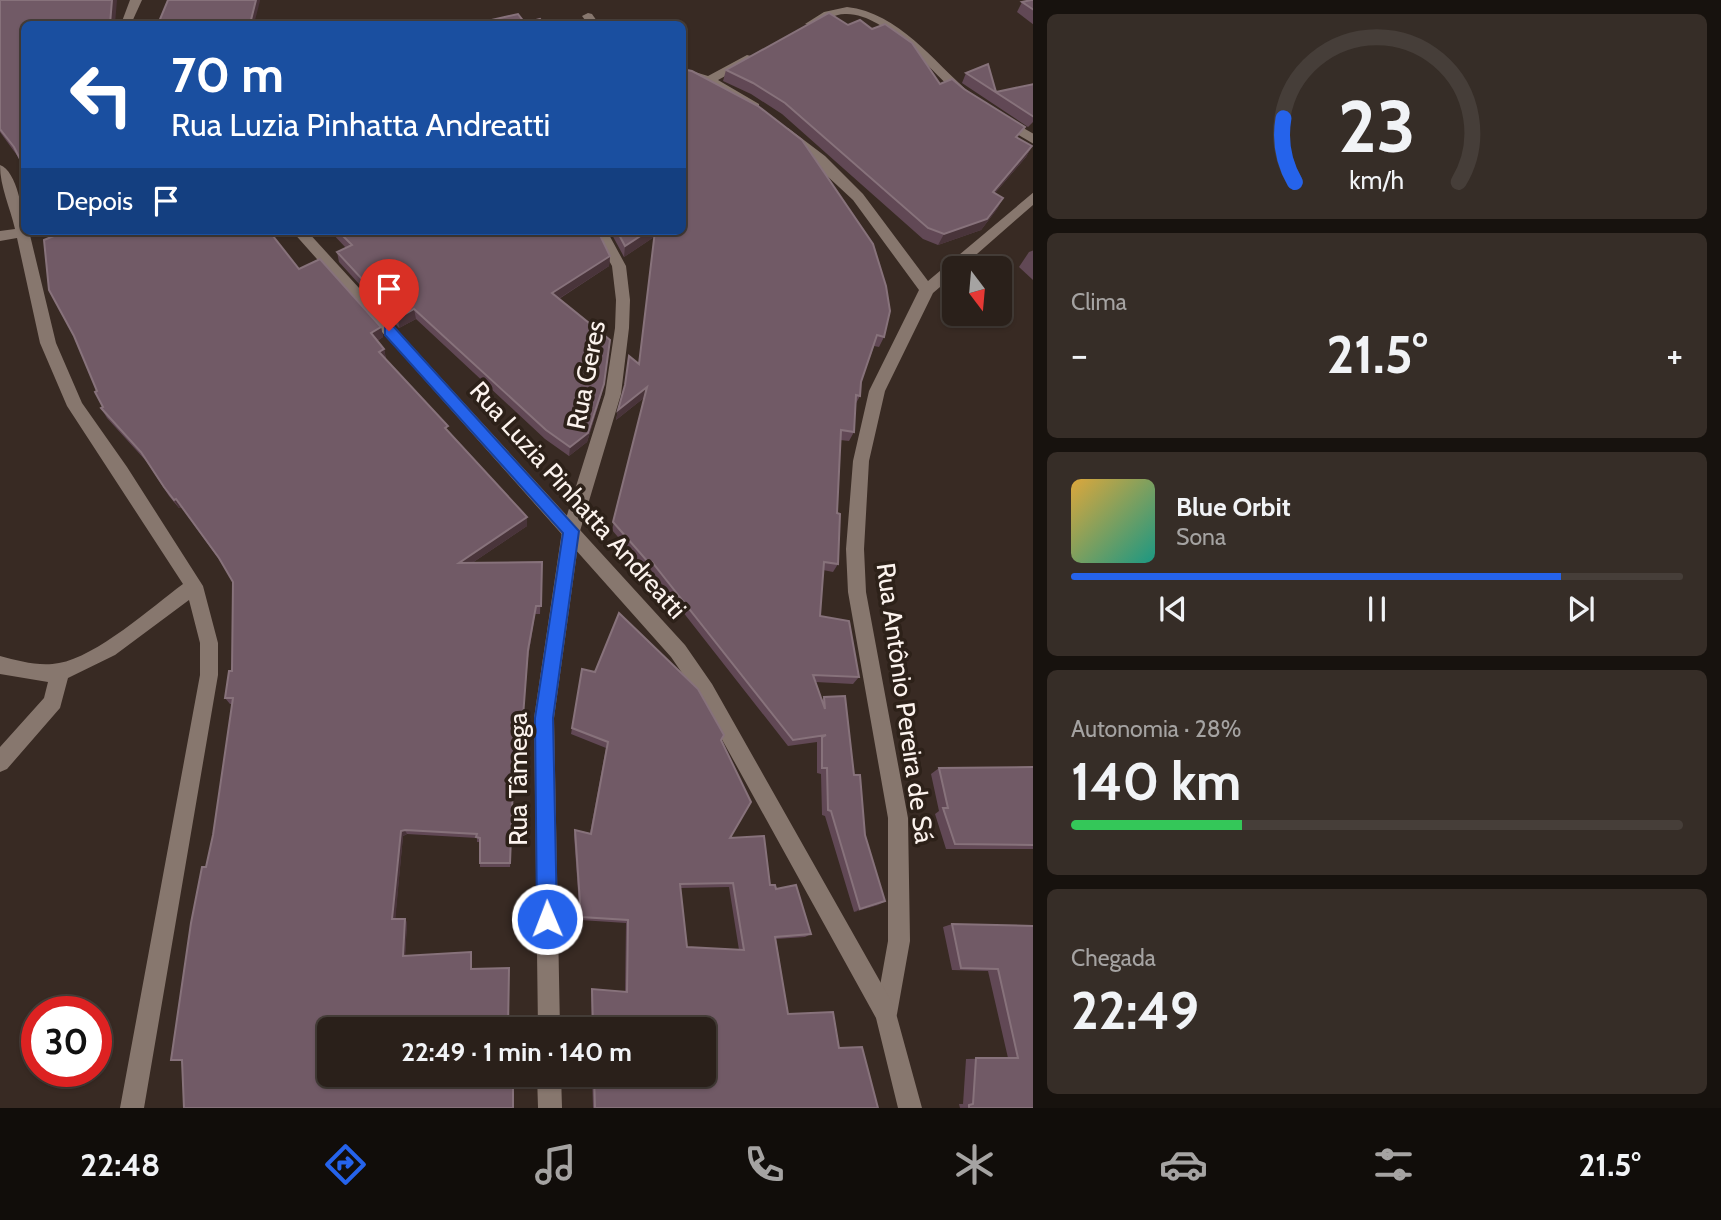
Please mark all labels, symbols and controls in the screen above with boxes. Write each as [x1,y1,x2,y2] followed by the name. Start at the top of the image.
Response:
[171,45,284,104] text: 70 m
[56,49,147,140] icon: left
[1338,83,1416,171] text: 23
[171,105,550,144] text: Rua Luzia Pinhatta Andreatti
[1350,165,1404,195] text: km/h
[147,182,185,220] icon: arrive
[56,185,133,217] text: Depois
[942,256,1012,326] north arrow
[942,256,1012,326] map controls
[359,259,419,331] pin
[370,270,408,308] icon: arrive
[1071,288,1127,316] text: Clima
[560,318,612,432] street label: Rua Geres
[1326,323,1428,386] text: 21.5°
[1071,331,1088,378] text: −
[1666,331,1683,378] text: +
[463,375,693,625] street label: Rua Luzia Pinhatta Andreatti
[1176,491,1291,523] text: Blue Orbit
[1176,523,1226,551] text: Sona
[869,561,941,846] street label: Rua Antônio Pereira de Sá
[1154,590,1192,628] icon: previous
[1358,590,1396,628] icon: pause
[1562,590,1600,628] icon: next
[502,712,534,846] street label: Rua Tâmega
[1071,715,1241,743] text: Autonomia · 28%
[1071,750,1241,813] text: 140 km
[510,882,584,956] position arrow
[1071,944,1156,972] text: Chegada
[1071,979,1199,1042] text: 22:49
[21,996,112,1087] speed limit sign: 30
[401,1036,632,1068] text: 22:49 · 1 min · 140 m
[321,1140,370,1189] icon: directions
[531,1140,580,1189] icon: music
[740,1140,789,1189] icon: phone
[950,1140,999,1189] icon: climate
[1159,1140,1208,1189] icon: car
[1369,1140,1418,1189] icon: filters
[80,1145,160,1184] text: 22:48
[1578,1145,1641,1184] text: 21.5°

